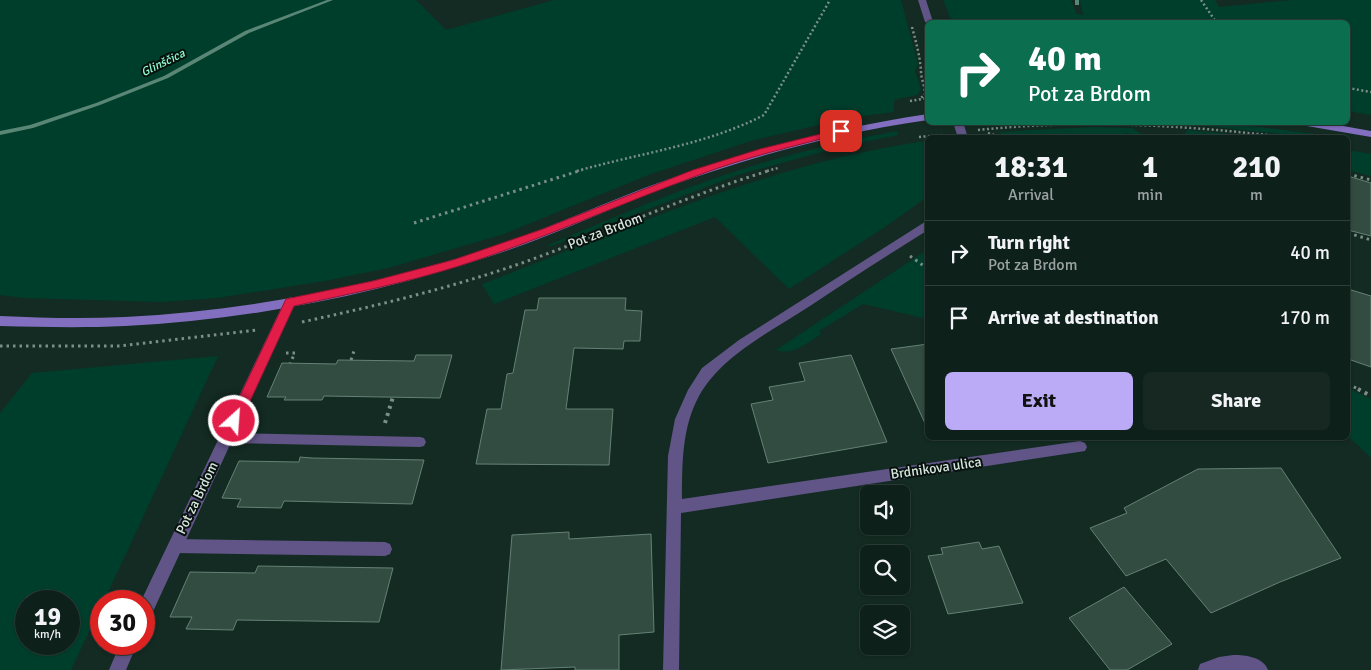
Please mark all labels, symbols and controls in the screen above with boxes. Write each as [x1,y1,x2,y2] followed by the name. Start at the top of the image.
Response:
[1028,37,1102,80] text: 40 m
[945,40,1010,105] icon: right
[139,46,188,80] water label: Glinščica
[1028,80,1151,107] text: Pot za Brdom
[820,110,862,152] pin
[827,117,855,145] icon: arrive
[994,149,1068,186] text: 18:31
[1142,149,1158,186] text: 1
[1232,149,1281,186] text: 210
[1008,185,1054,205] text: Arrival
[1137,185,1163,205] text: min
[1250,185,1263,205] text: m
[565,209,645,253] street label: Pot za Brdom
[988,231,1070,255] text: Turn right
[945,239,973,267] icon: right
[1290,241,1330,265] text: 40 m
[988,255,1077,275] text: Pot za Brdom
[945,304,973,332] icon: arrive
[988,306,1159,330] text: Arrive at destination
[1280,306,1330,330] text: 170 m
[945,372,1133,430] button: Exit
[1143,372,1330,430] button: Share
[207,394,259,446] position arrow
[889,453,983,483] street label: Brdnikova ulica
[172,459,222,537] street label: Pot za Brdom
[860,485,910,655] map controls
[860,485,910,535] button: sound
[860,545,910,595] button: search
[90,590,155,655] speed limit sign: 30
[34,601,61,632] text: 19
[860,605,910,655] button: layers
[34,627,61,642] text: km/h

